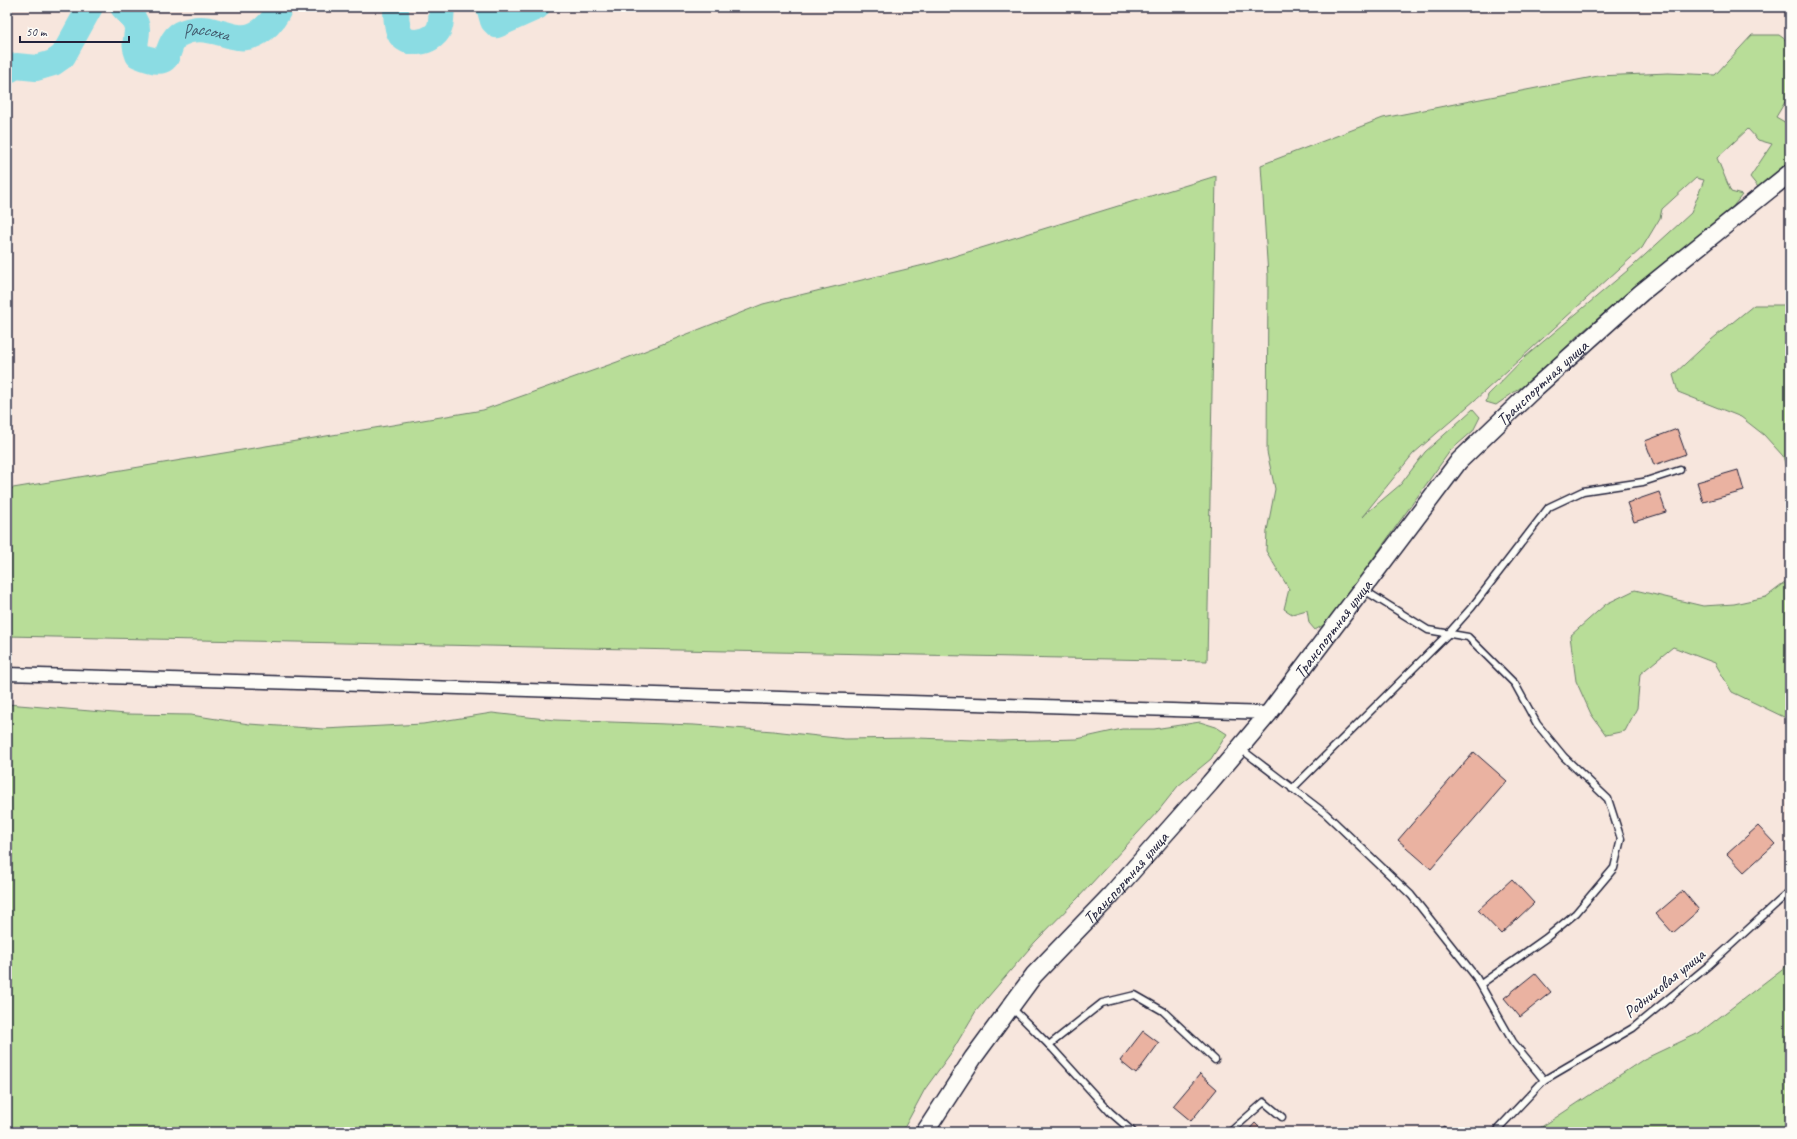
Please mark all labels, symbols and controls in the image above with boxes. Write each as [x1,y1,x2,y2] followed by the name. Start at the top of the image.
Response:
[20,18,129,44] scale bar
[178,18,234,46] water label: Рассоха
[26,24,48,40] text: 50 m
[1492,334,1594,431] street label: Транспортная улица
[1289,574,1378,682] street label: Транспортная улица
[1079,826,1174,929] street label: Транспортная улица
[1619,943,1710,1023] street label: Родниковая улица

